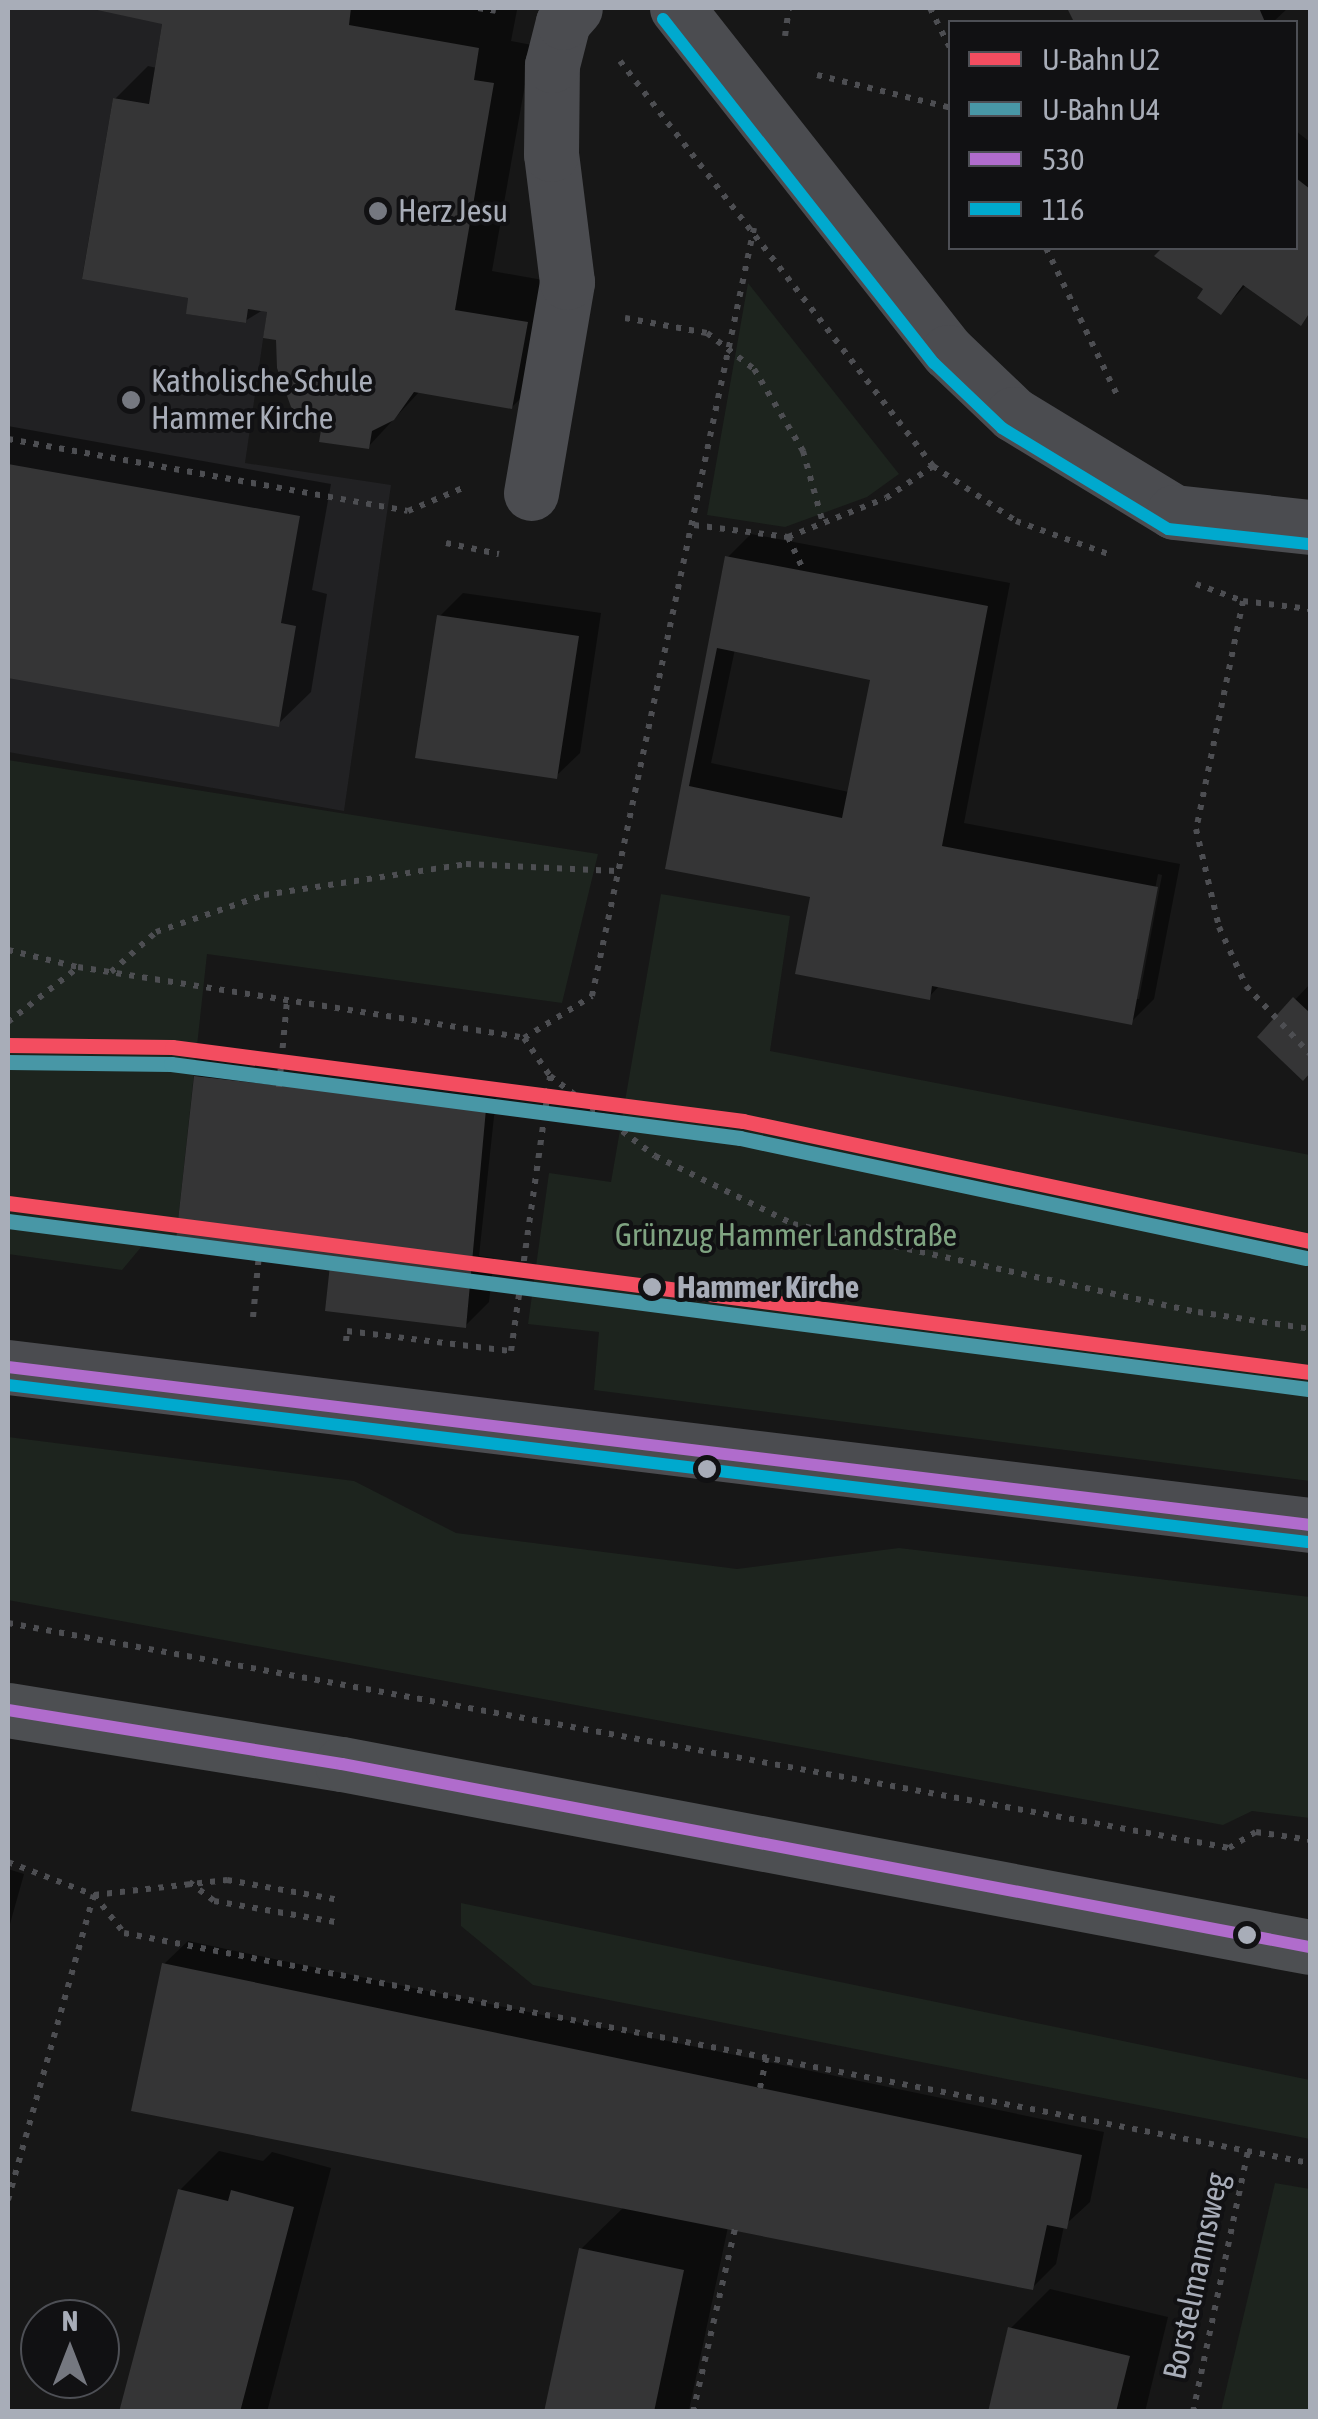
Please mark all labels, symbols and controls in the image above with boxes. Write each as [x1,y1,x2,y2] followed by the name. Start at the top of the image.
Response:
[948,20,1298,250] legend
[1042,42,1160,76] text: U-Bahn U2
[1042,92,1160,126] text: U-Bahn U4
[1042,142,1084,176] text: 530
[398,192,508,230] place label: Herz Jesu
[1042,192,1084,226] text: 116
[367,200,389,222] marker: Herz Jesu
[151,363,373,438] place label: Katholische Schule Hammer Kirche
[120,389,142,411] marker: Katholische Schule Hammer Kirche
[615,1216,957,1254] park label: Grünzug Hammer Landstraße
[677,1268,859,1306] place label: Hammer Kirche
[636,1271,668,1303] marker: Hammer Kirche
[697,1459,717,1479] unlabelled marker
[1237,1925,1257,1945] unlabelled marker
[1155,2169,1237,2383] street label: Borstelmannsweg
[20,2299,120,2399] north arrow
[62,2305,78,2337] text: N

